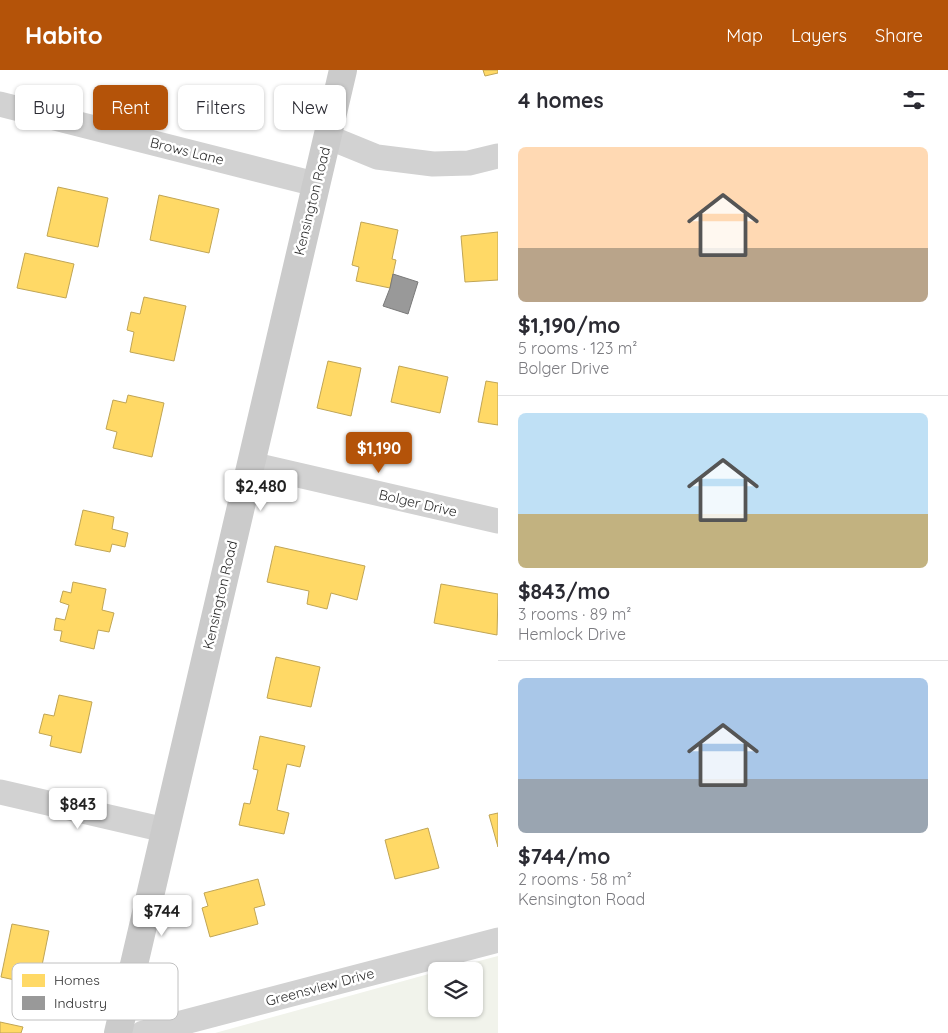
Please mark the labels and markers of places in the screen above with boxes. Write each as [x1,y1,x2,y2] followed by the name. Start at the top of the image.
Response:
[338,432,420,474] pin: $1,190
[220,470,302,512] pin: $2,480
[48,788,108,830] pin: $843
[132,894,192,937] pin: $744

